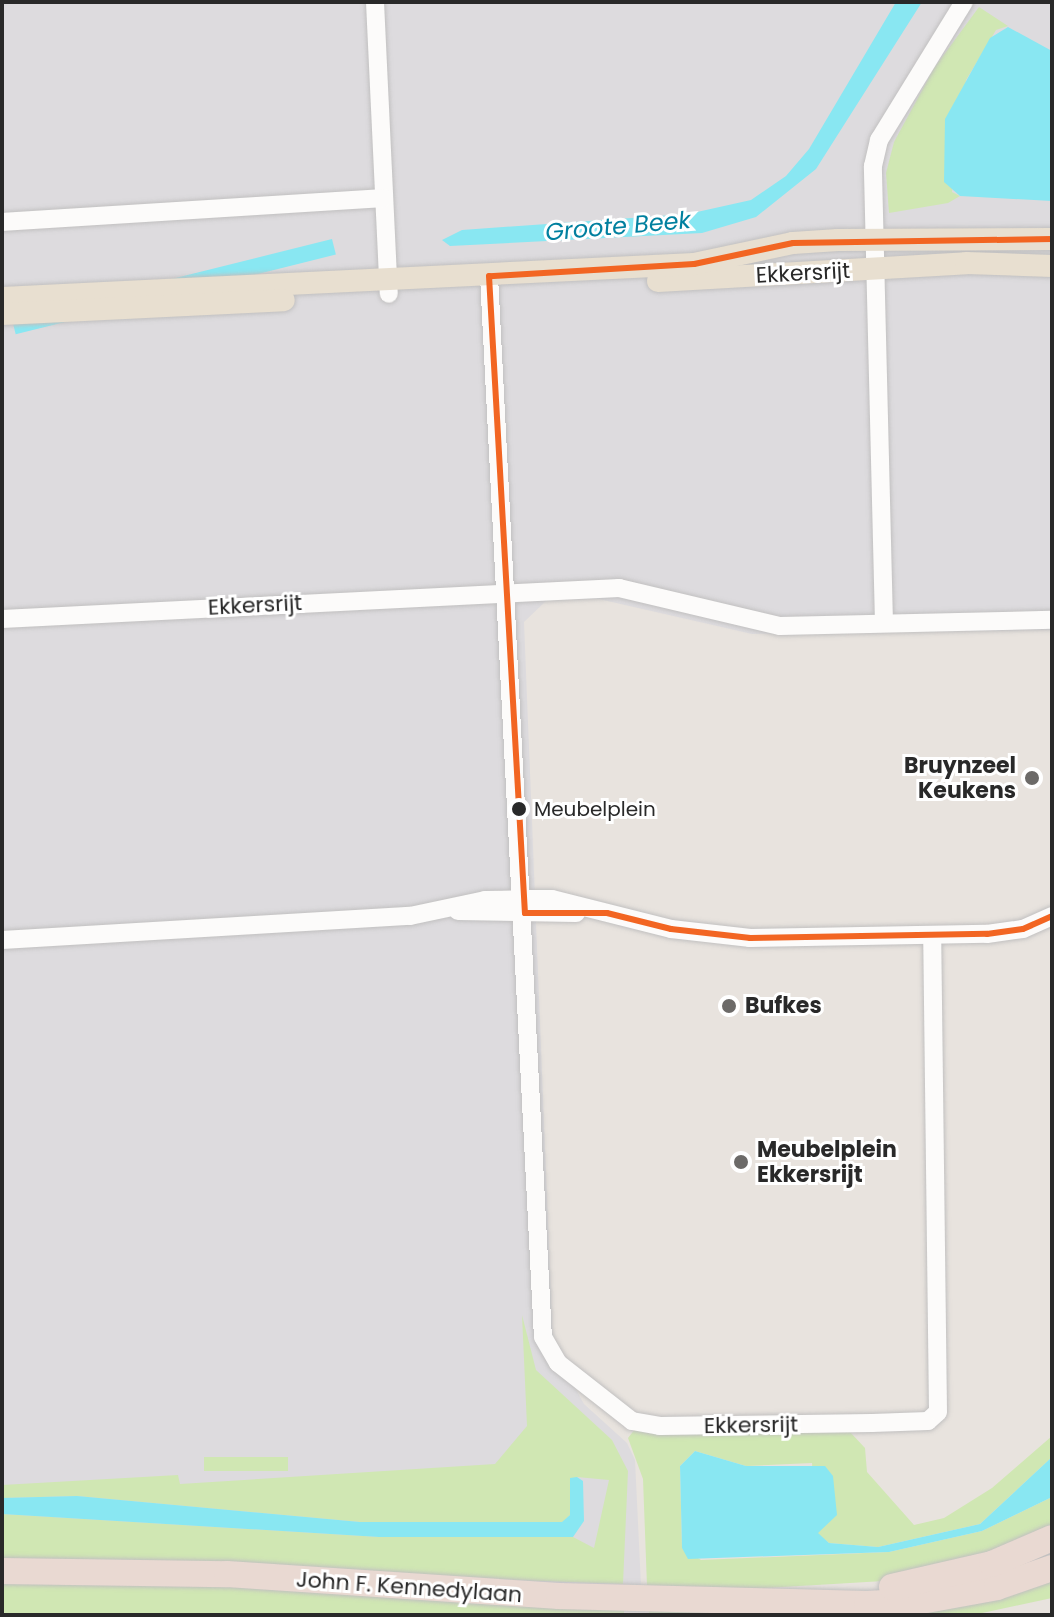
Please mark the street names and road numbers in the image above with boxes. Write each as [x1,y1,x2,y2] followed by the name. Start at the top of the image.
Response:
[755,257,851,289] street label: Ekkersrijt
[207,589,303,621] street label: Ekkersrijt
[704,1411,798,1439] street label: Ekkersrijt
[295,1566,523,1608] street label: John F. Kennedylaan

